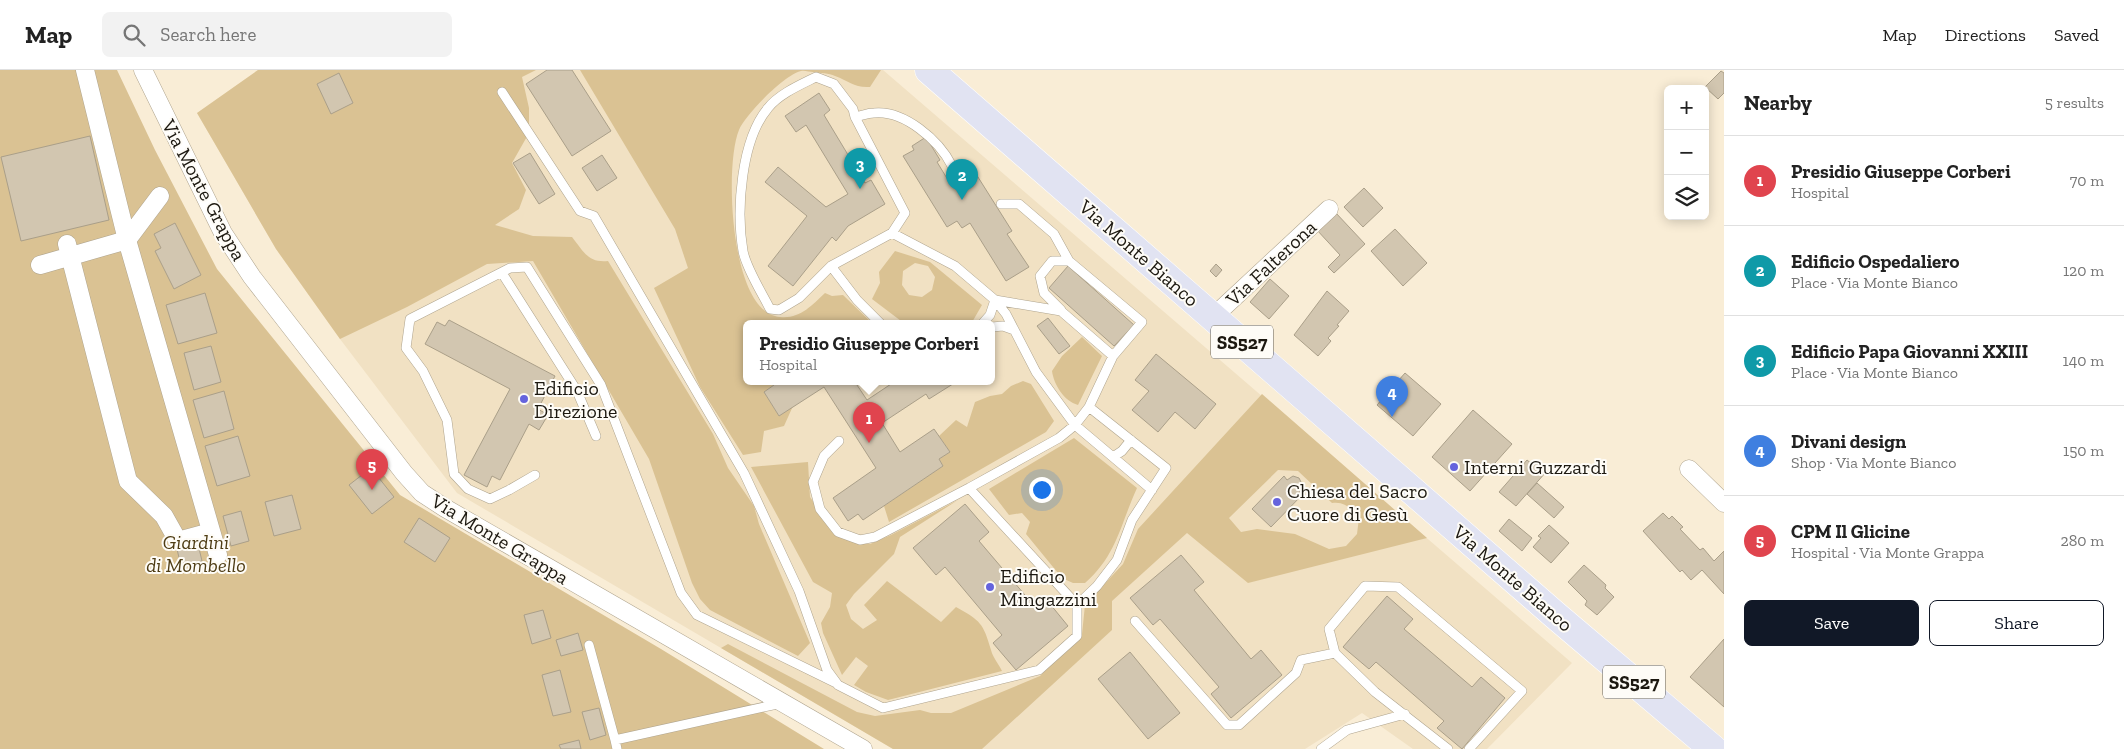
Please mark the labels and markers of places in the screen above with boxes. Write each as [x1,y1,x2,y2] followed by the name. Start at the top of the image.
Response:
[844,148,876,189] pin: 3
[946,159,978,200] pin: 2
[534,376,618,423] place label: Edificio Direzione
[1376,376,1408,417] pin: 4
[518,393,530,405] marker: Edificio Direzione
[853,402,885,443] pin: 1
[356,449,388,490] pin: 5
[1464,455,1607,479] place label: Interni Guzzardi
[1448,461,1460,473] marker: Interni Guzzardi
[1287,479,1428,526] place label: Chiesa del Sacro Cuore di Gesù
[1271,496,1283,508] marker: Chiesa del Sacro Cuore di Gesù
[1000,564,1097,611] place label: Edificio Mingazzini
[984,581,996,593] marker: Edificio Mingazzini

